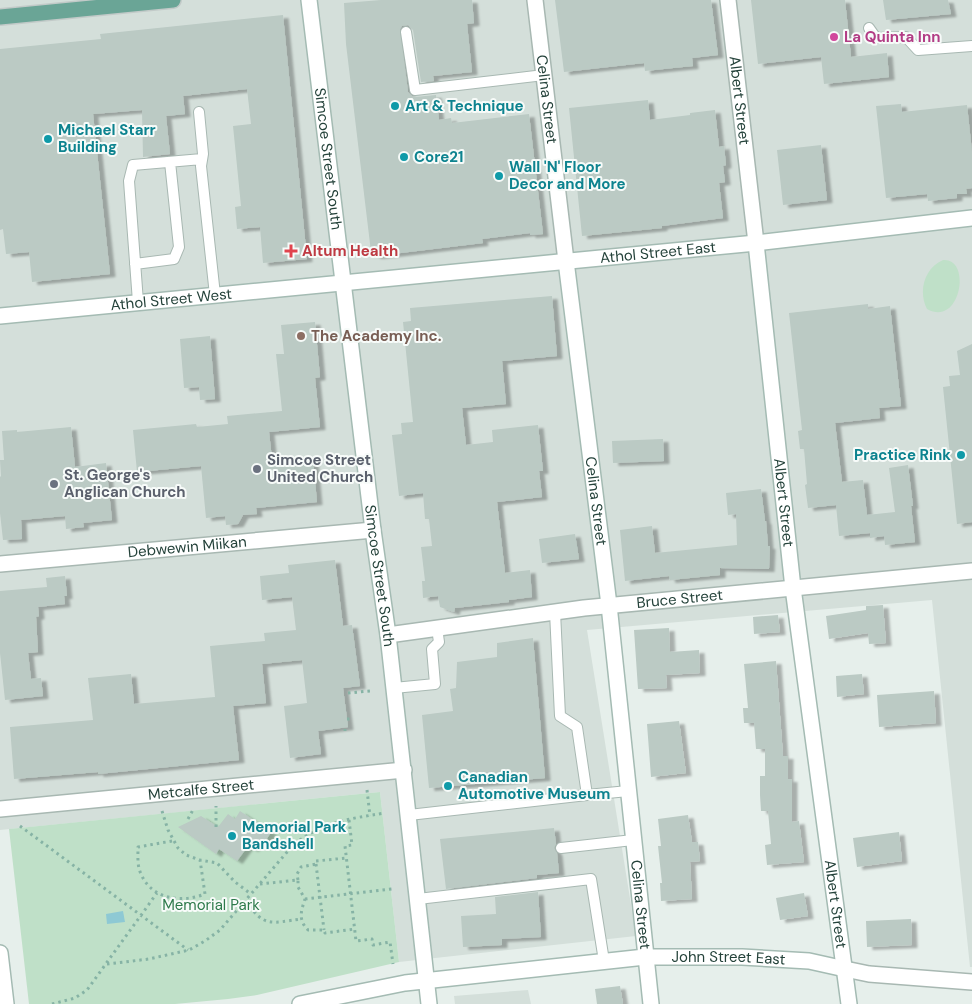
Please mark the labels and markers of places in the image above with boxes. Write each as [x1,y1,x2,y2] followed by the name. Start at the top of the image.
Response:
[844,27,940,47] place label: La Quinta Inn
[828,31,840,43] marker: La Quinta Inn
[405,96,524,116] place label: Art & Technique
[389,100,401,112] marker: Art & Technique
[58,120,156,157] place label: Michael Starr Building
[42,133,54,145] marker: Michael Starr Building
[414,147,463,167] place label: Core21
[398,151,410,163] marker: Core21
[509,157,625,194] place label: Wall 'N' Floor Decor and More
[493,170,505,182] marker: Wall 'N' Floor Decor and More
[302,241,398,261] place label: Altum Health
[284,244,298,258] marker: Altum Health
[311,326,442,346] place label: The Academy Inc.
[295,330,307,342] marker: The Academy Inc.
[854,445,951,465] place label: Practice Rink
[955,449,967,461] marker: Practice Rink
[267,450,373,487] place label: Simcoe Street United Church
[251,463,263,475] marker: Simcoe Street United Church
[64,465,186,502] place label: St. George's Anglican Church
[48,478,60,490] marker: St. George's Anglican Church
[458,767,610,804] place label: Canadian Automotive Museum
[442,780,454,792] marker: Canadian Automotive Museum
[242,817,347,854] place label: Memorial Park Bandshell
[226,830,238,842] marker: Memorial Park Bandshell

